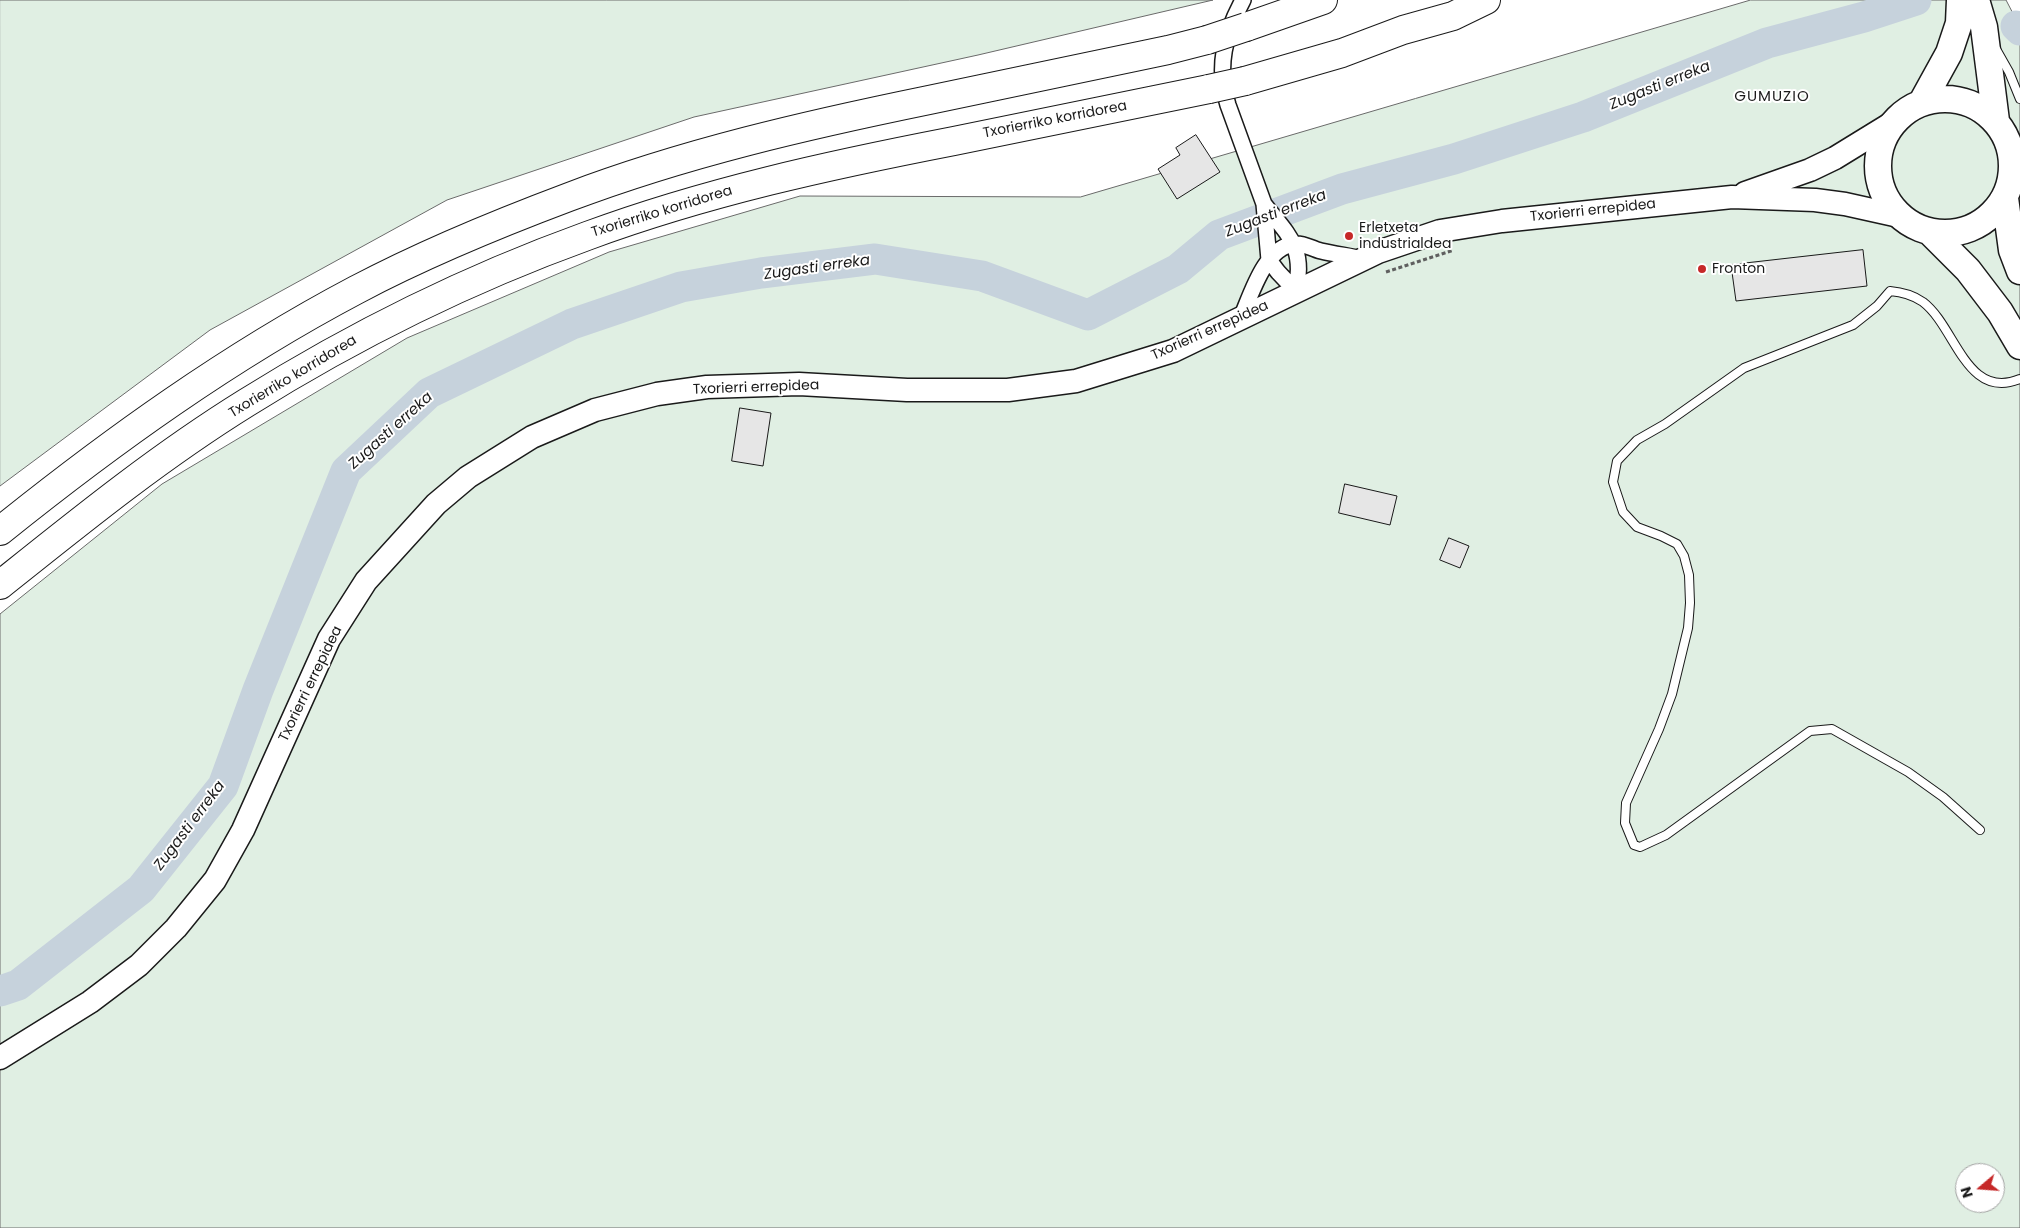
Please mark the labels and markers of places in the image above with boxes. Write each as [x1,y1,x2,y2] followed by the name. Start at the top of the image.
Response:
[1359,220,1451,252] place label: Erletxeta industrialdea
[1343,230,1355,242] marker: Erletxeta industrialdea
[1712,261,1765,277] place label: Fronton
[1696,263,1708,275] marker: Fronton

